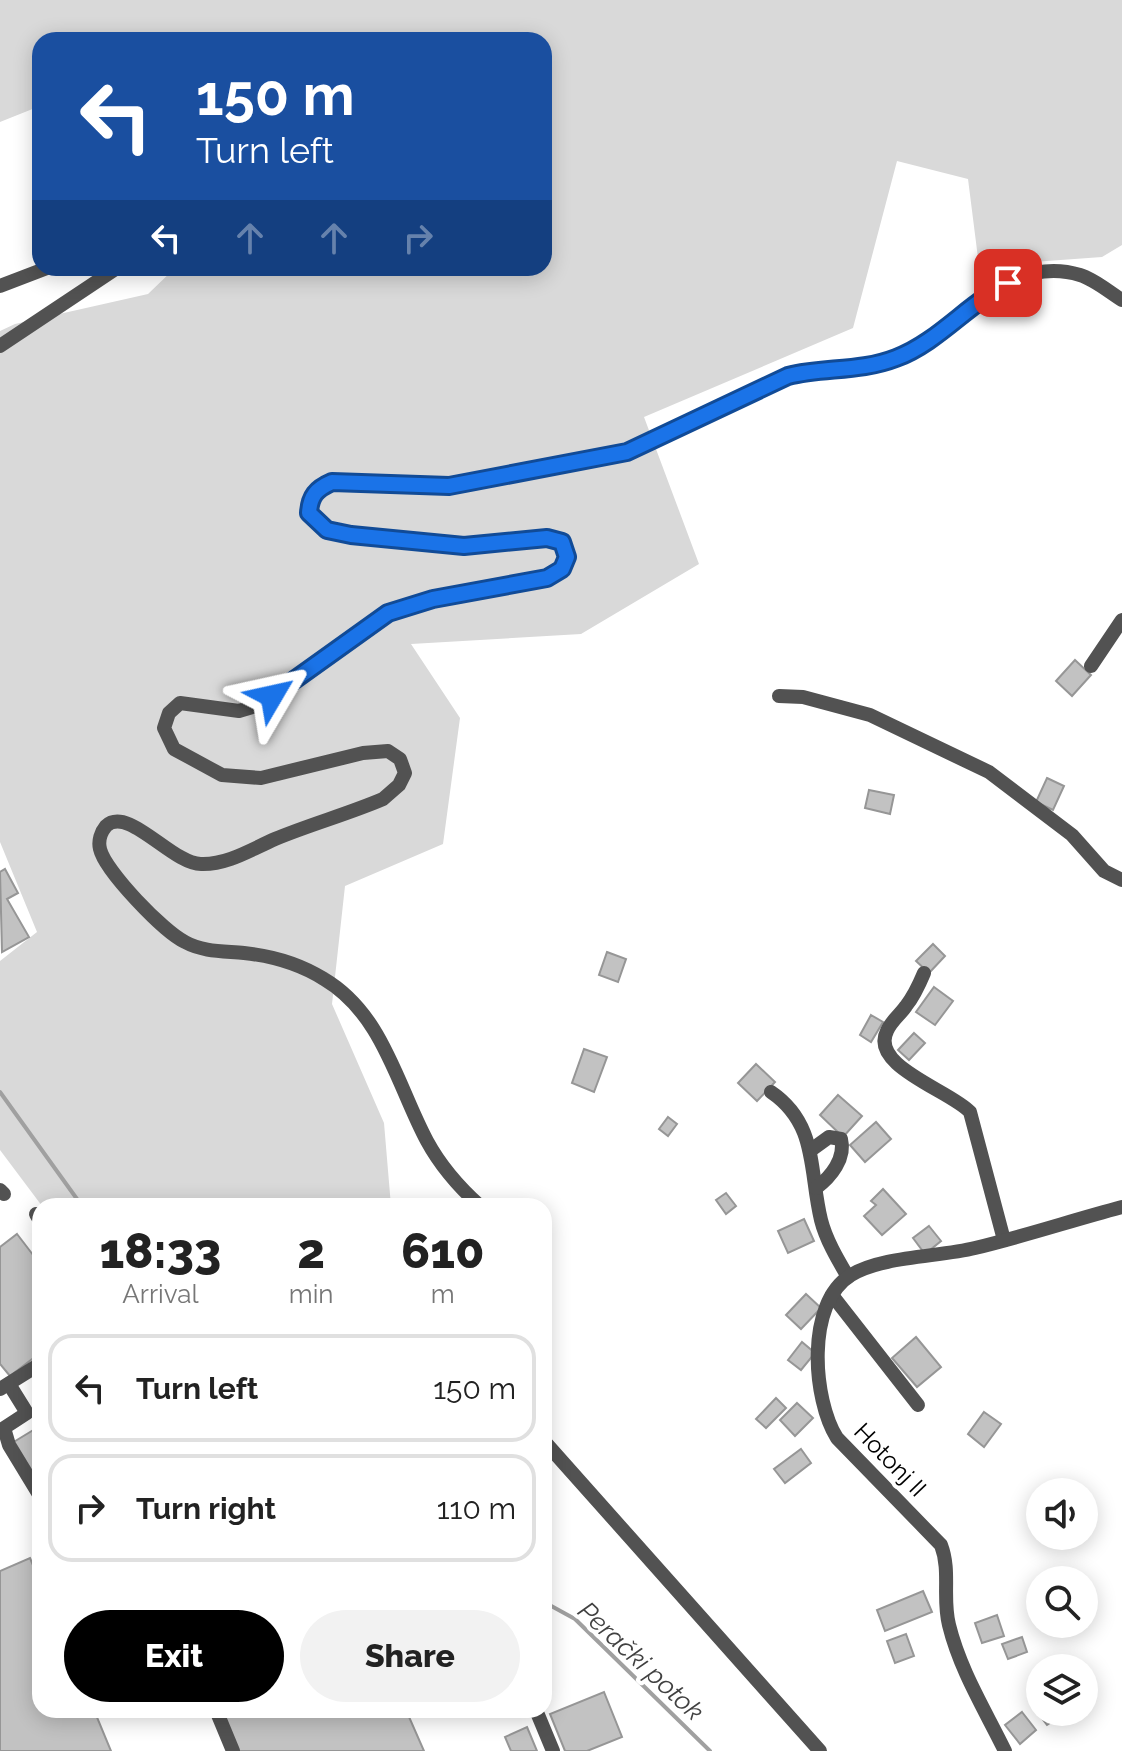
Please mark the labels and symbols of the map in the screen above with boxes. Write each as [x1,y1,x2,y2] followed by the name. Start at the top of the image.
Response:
[974,249,1042,317] pin
[230,654,314,738] position arrow
[848,1417,932,1503] street label: Hotonj II
[572,1595,710,1727] water label: Perački potok

